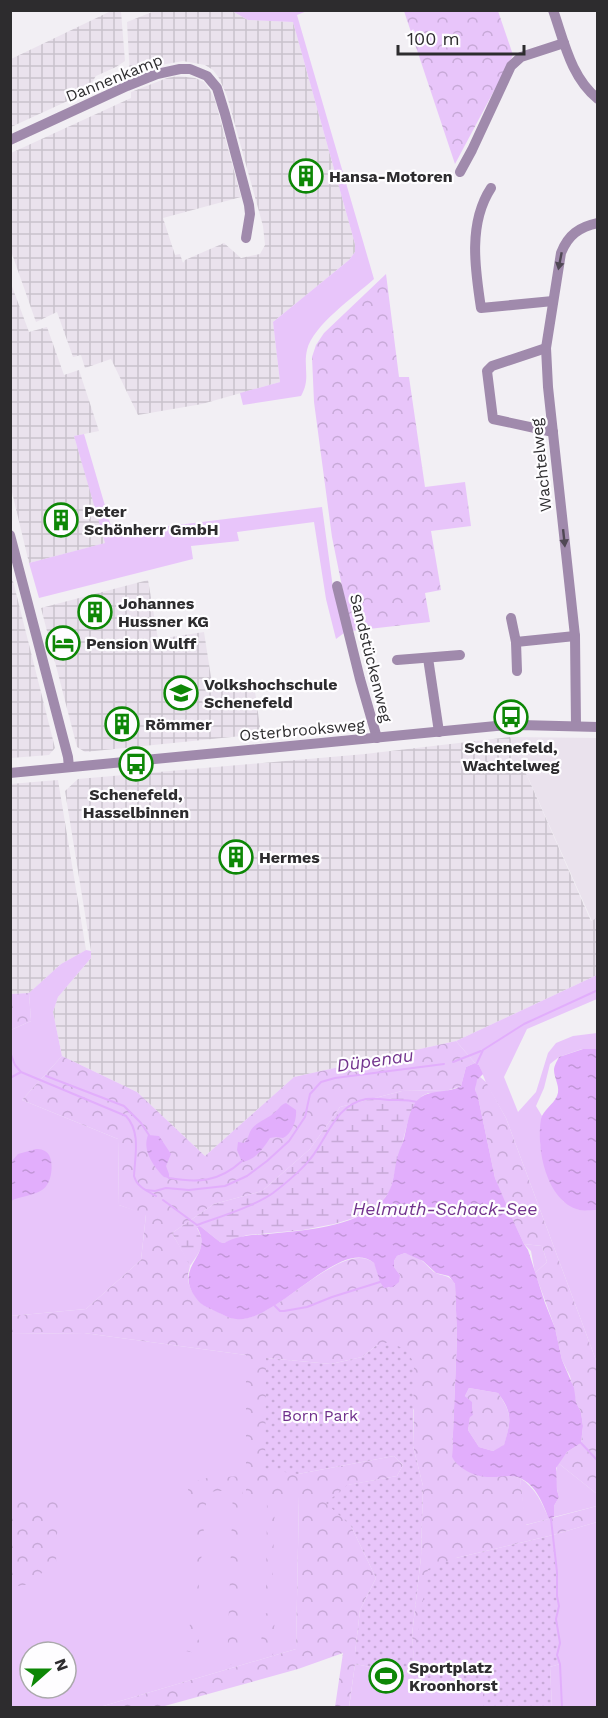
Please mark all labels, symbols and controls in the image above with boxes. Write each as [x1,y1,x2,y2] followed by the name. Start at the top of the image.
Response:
[398,18,524,56] scale bar
[407,28,460,49] text: 100 m
[63,50,165,106] street label: Dannenkamp
[288,158,324,194] building icon: Hansa-Motoren
[329,167,453,186] place label: Hansa-Motoren
[555,252,564,271] one-way arrow
[527,417,555,513] street label: Wachtelweg
[43,502,79,538] building icon: Peter Schönherr GmbH
[84,502,219,539] place label: Peter Schönherr GmbH
[559,529,569,548] one-way arrow
[346,592,396,725] street label: Sandstückenweg
[77,594,113,630] building icon: Johannes Hussner KG
[118,594,209,631] place label: Johannes Hussner KG
[45,625,81,661] hotel icon: Pension Wulff
[86,634,197,653] place label: Pension Wulff
[163,675,199,711] school or university icon: Volkshochschule Schenefeld
[204,675,338,712] place label: Volkshochschule Schenefeld
[493,699,529,735] bus stop icon: Schenefeld, Wachtelweg
[104,706,140,742] building icon: Römmer
[145,715,212,734] place label: Römmer
[238,715,366,745] street label: Osterbrooksweg
[462,738,560,775] place label: Schenefeld, Wachtelweg
[118,746,154,782] bus stop icon: Schenefeld, Hasselbinnen
[83,785,189,822] place label: Schenefeld, Hasselbinnen
[218,839,254,875] building icon: Hermes
[259,848,320,867] place label: Hermes
[335,1044,415,1076] water label: Düpenau
[352,1198,538,1219] water label: Helmuth-Schack-See
[282,1406,358,1425] park label: Born Park
[18,1640,78,1700] north arrow
[51,1656,73,1674] text: N
[368,1658,404,1694] sports icon: Sportplatz Kroonhorst
[409,1658,498,1695] place label: Sportplatz Kroonhorst

